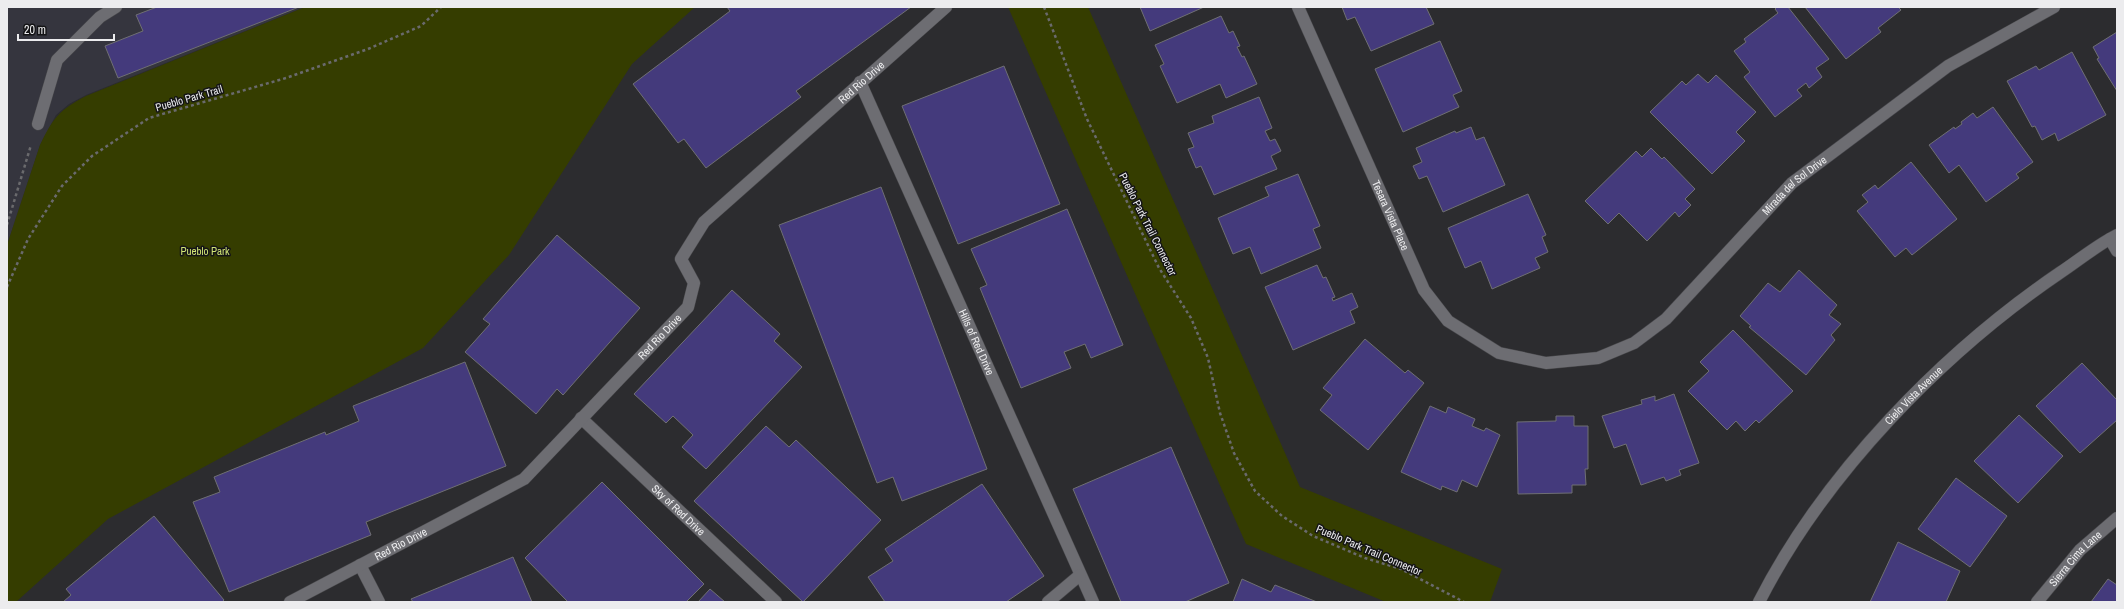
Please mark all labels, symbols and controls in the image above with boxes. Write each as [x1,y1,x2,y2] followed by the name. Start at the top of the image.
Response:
[18,16,114,42] scale bar
[24,22,46,38] text: 20 m
[835,58,887,107] street label: Red Rio Drive
[154,82,224,114] street label: Pueblo Park Trail
[1759,153,1829,218] street label: Mirada del Sol Drive
[1116,170,1180,278] street label: Pueblo Park Trail Connector
[1369,178,1412,253] street label: Tesara Vista Place
[180,244,230,258] park label: Pueblo Park
[956,307,997,377] street label: Hills of Red Drive
[635,311,685,362] street label: Red Rio Drive
[1881,363,1945,428] street label: Cielo Vista Avenue
[649,481,708,539] street label: Sky of Red Drive
[1314,521,1424,579] street label: Pueblo Park Trail Connector
[372,524,429,563] street label: Red Rio Drive
[2046,528,2104,589] street label: Sierra Cima Lane

